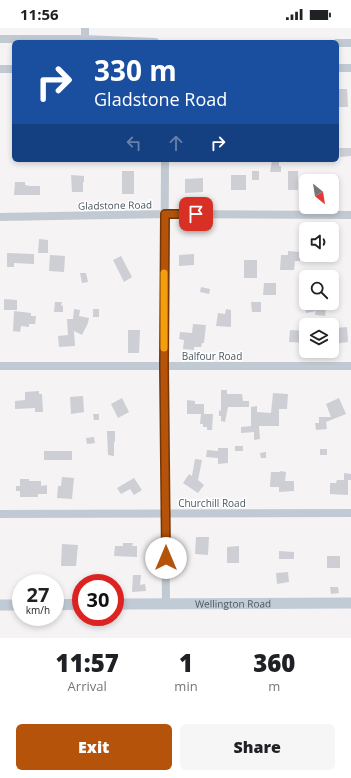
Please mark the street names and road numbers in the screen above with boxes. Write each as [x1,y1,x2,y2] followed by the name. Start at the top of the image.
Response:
[78,197,152,213] street label: Gladstone Road
[182,349,242,363] street label: Balfour Road
[178,496,246,510] street label: Churchill Road
[195,596,271,611] street label: Wellington Road

